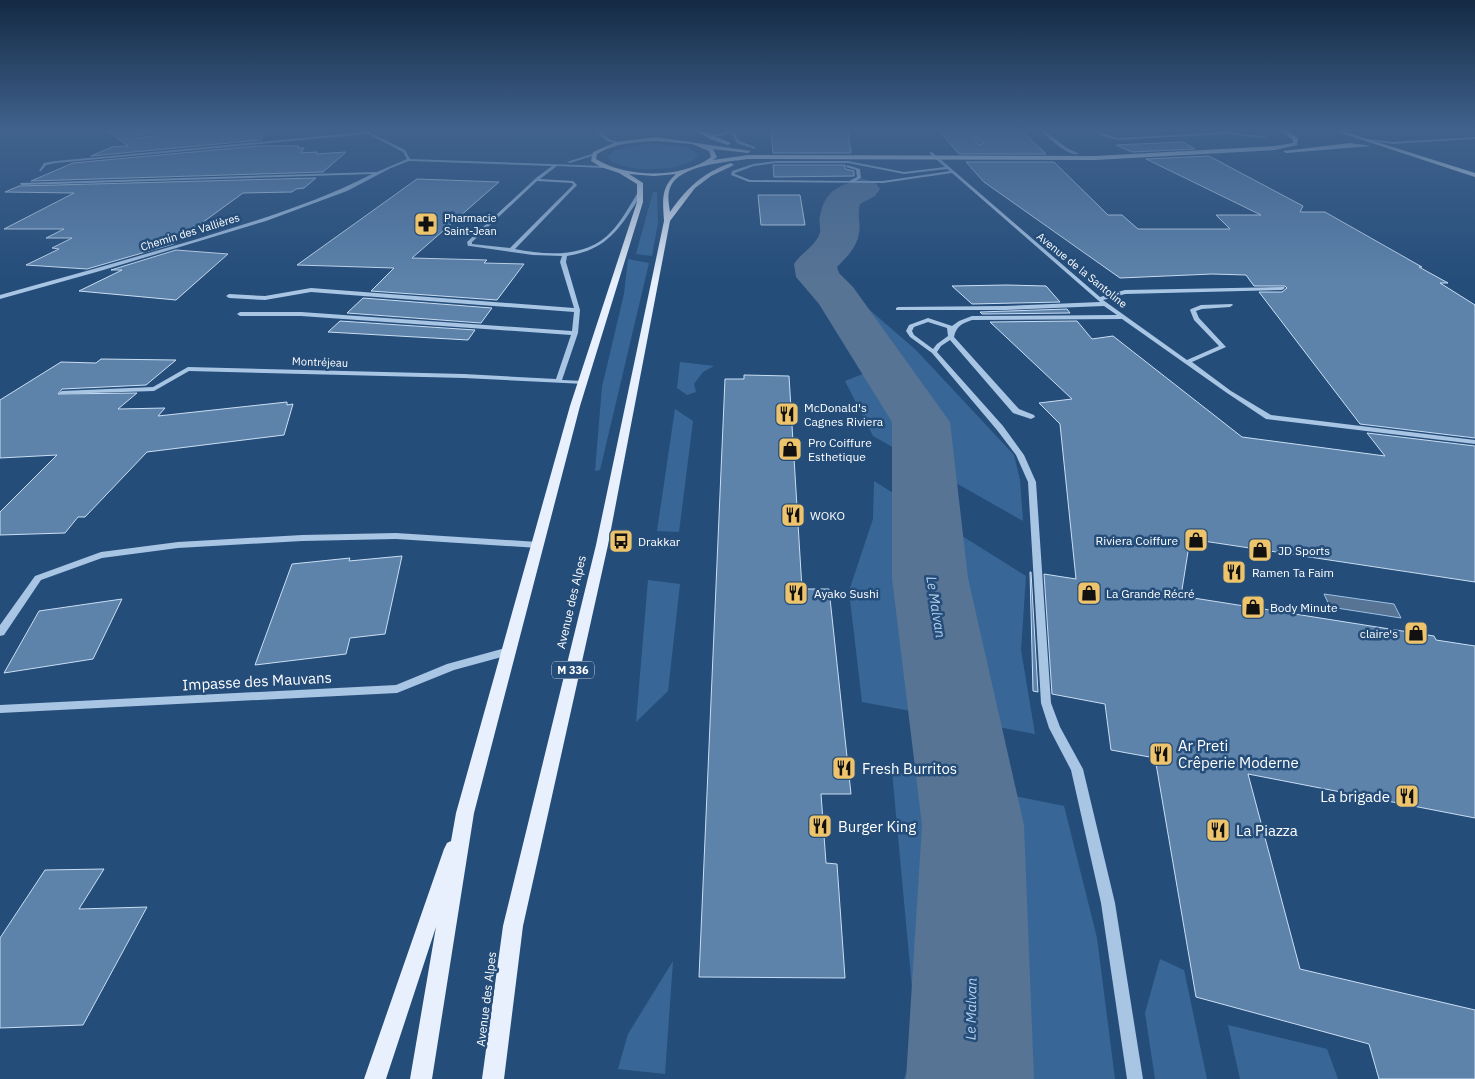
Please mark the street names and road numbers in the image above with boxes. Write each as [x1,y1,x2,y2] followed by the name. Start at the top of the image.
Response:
[139,210,241,254] street label: Chemin des Vallières
[1034,229,1130,311] street label: Avenue de la Santoline
[292,354,348,370] street label: Montréjeau
[553,554,589,650] street label: Avenue des Alpes
[552,662,594,678] road number: M 336
[182,668,332,694] street label: Impasse des Mauvans
[473,951,499,1047] street label: Avenue des Alpes

